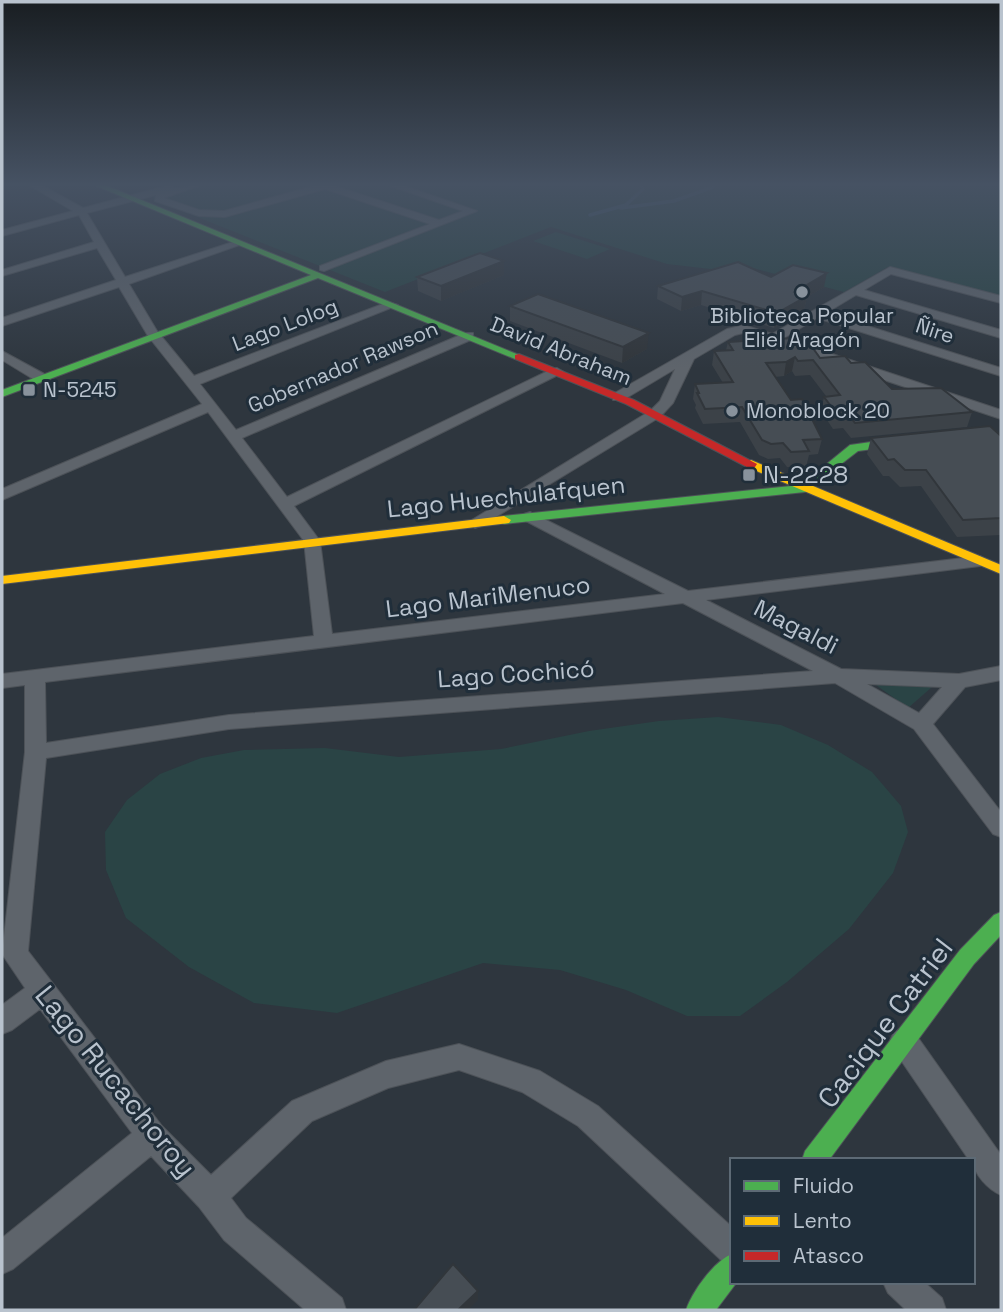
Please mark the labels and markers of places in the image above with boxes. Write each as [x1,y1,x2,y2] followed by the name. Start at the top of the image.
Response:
[794,284,810,300] marker: Biblioteca Popular Eliel Aragón
[710,302,894,353] place label: Biblioteca Popular Eliel Aragón
[43,376,117,403] place label: N-5245
[21,382,37,398] marker: N-5245
[746,397,890,424] place label: Monoblock 20
[724,403,740,419] marker: Monoblock 20
[763,459,848,490] place label: N-2228
[741,467,757,483] marker: N-2228

